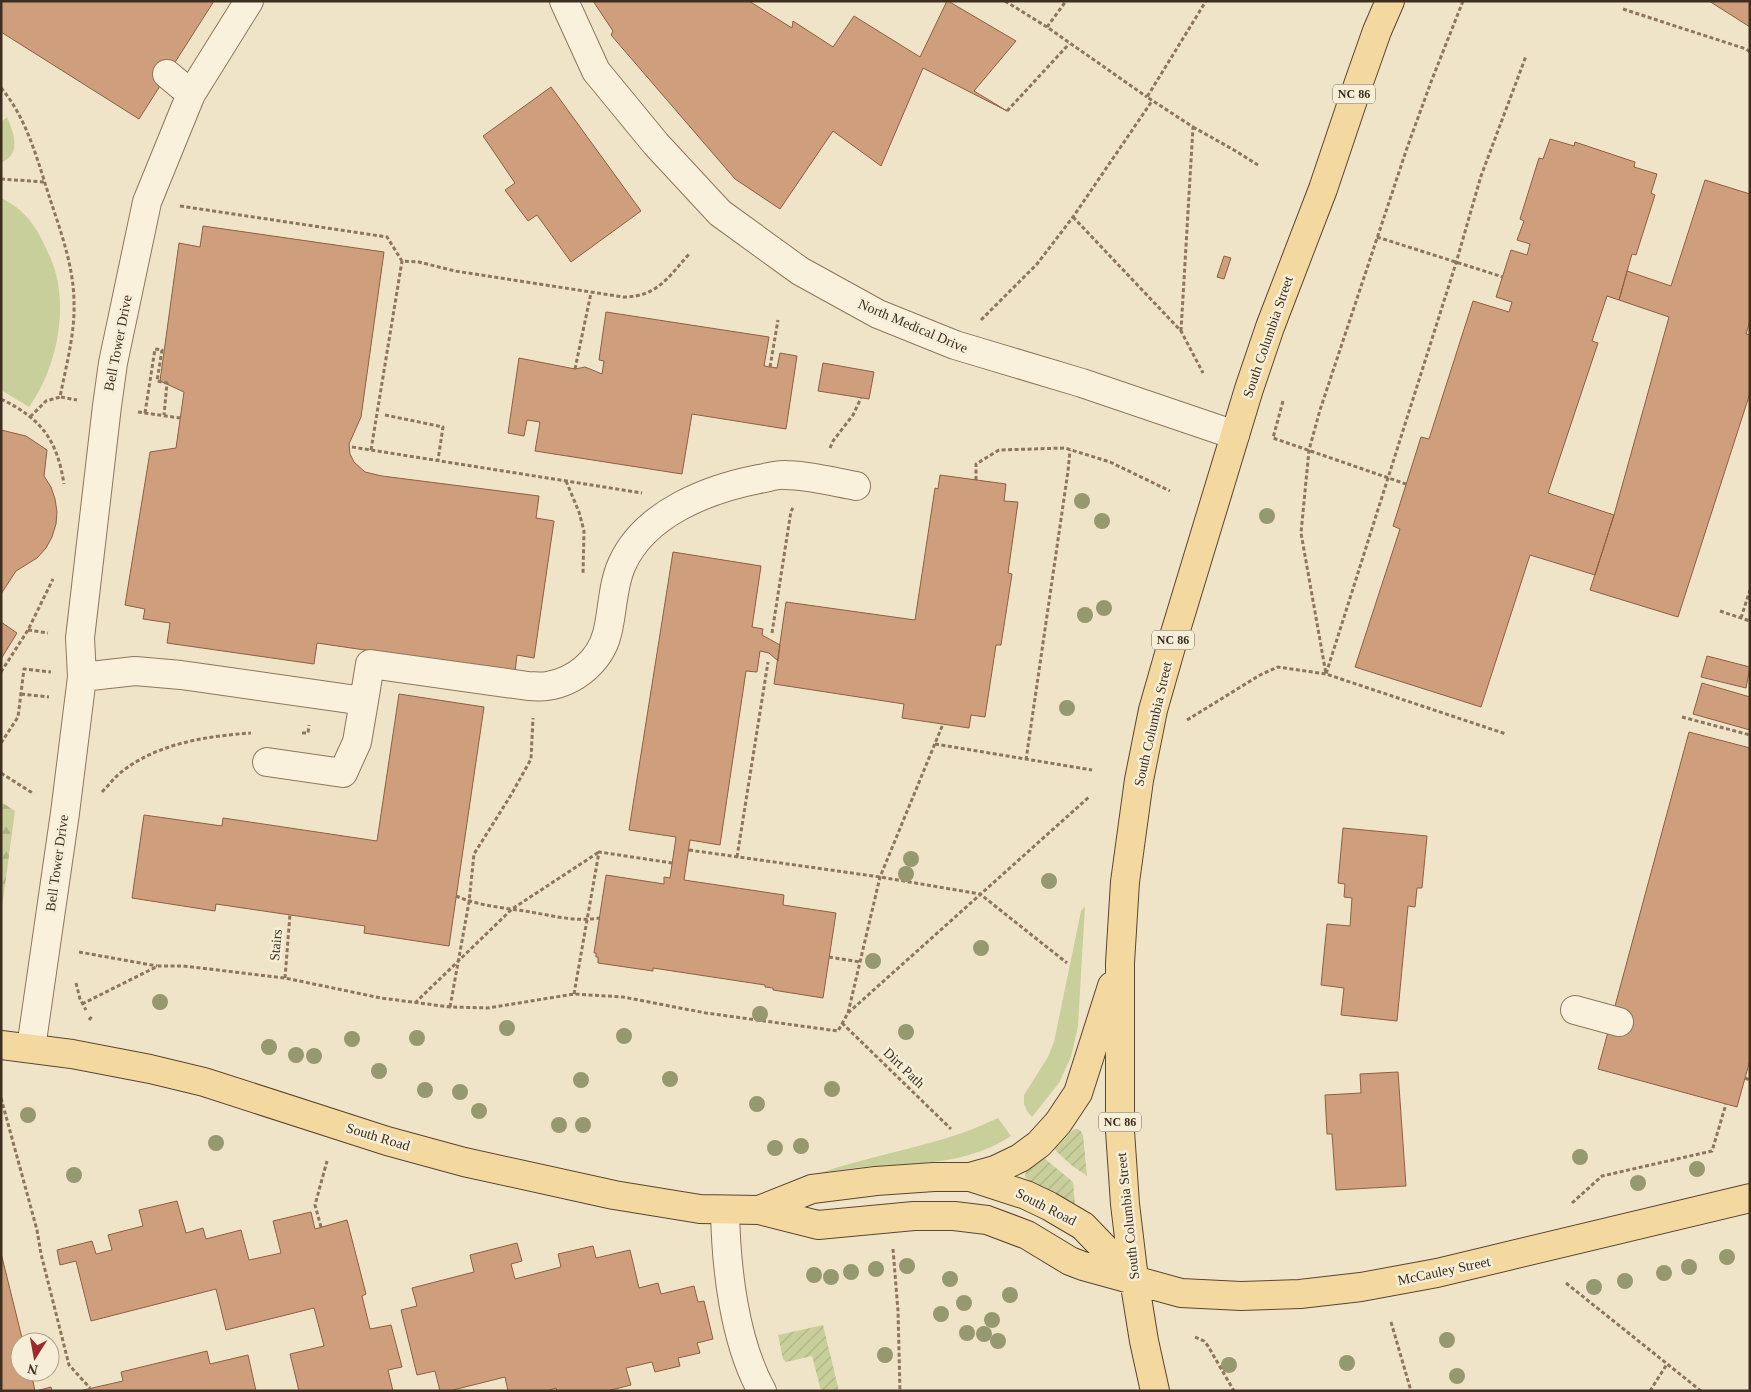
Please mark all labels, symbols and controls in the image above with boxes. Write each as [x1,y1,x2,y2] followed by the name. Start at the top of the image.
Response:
[1333,85,1375,104] road number: NC 86
[1240,274,1296,400] street label: South Columbia Street
[101,294,135,392] street label: Bell Tower Drive
[856,296,970,356] street label: North Medical Drive
[1152,630,1194,650] road number: NC 86
[1131,660,1175,788] street label: South Columbia Street
[43,814,71,912] street label: Bell Tower Drive
[267,928,285,962] street label: Stairs
[880,1045,928,1091] street label: Dirt Path
[1099,1112,1141,1132] road number: NC 86
[344,1120,412,1154] street label: South Road
[1114,1152,1142,1280] street label: South Columbia Street
[1013,1185,1079,1229] street label: South Road
[1396,1254,1492,1288] street label: McCauley Street
[10,1332,60,1382] north arrow
[26,1361,39,1378] text: N

